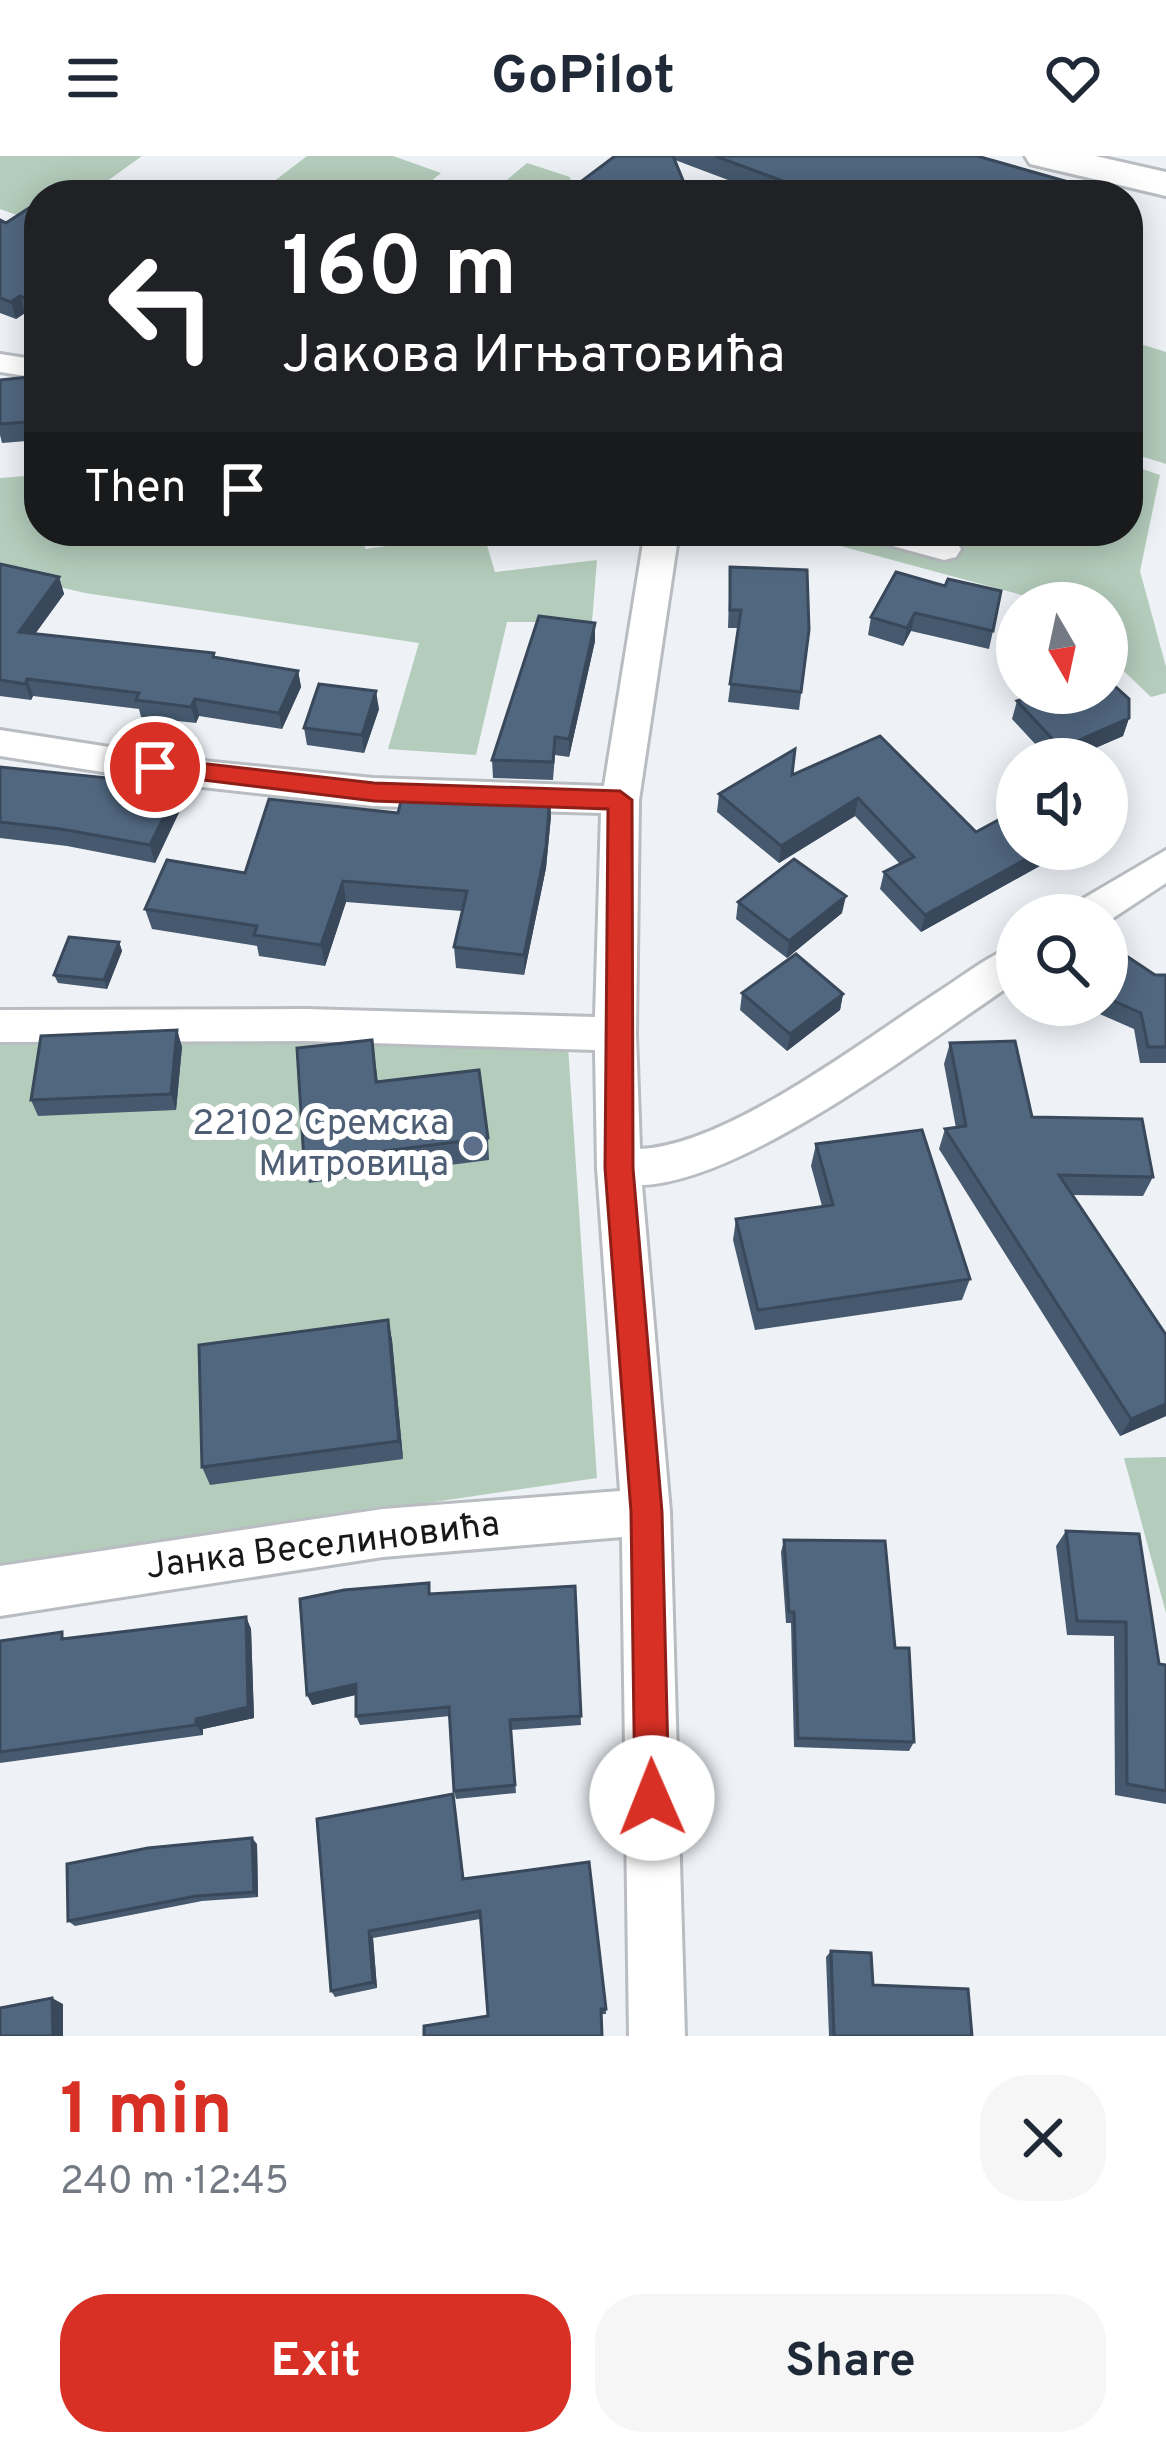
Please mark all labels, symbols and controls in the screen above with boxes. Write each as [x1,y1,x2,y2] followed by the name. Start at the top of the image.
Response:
[491,44,675,113] text: GoPilot
[60,45,126,111] icon: menu
[1040,45,1106,111] icon: heart
[282,219,517,325] text: 160 m
[84,228,240,384] icon: left
[282,323,785,392] text: Јакова Игњатовића
[210,456,276,522] icon: arrive
[84,461,186,518] text: Then
[996,582,1128,714] north arrow
[996,582,1128,1026] map controls
[104,716,206,818] pin
[122,734,188,800] icon: arrive
[996,738,1128,870] button: sound
[996,894,1128,1026] button: search
[192,1102,449,1189] place label: 22102 Сремска Митровица
[460,1133,486,1159] marker: 22102 Сремска Митровица
[144,1502,502,1592] street label: Јанка Веселиновића
[589,1735,715,1861] position arrow
[60,2068,233,2160] text: 1 min
[980,2075,1106,2201] button: close
[60,2159,289,2208] text: 240 m · 12:45
[60,2294,571,2432] button: Exit
[595,2294,1106,2432] button: Share

